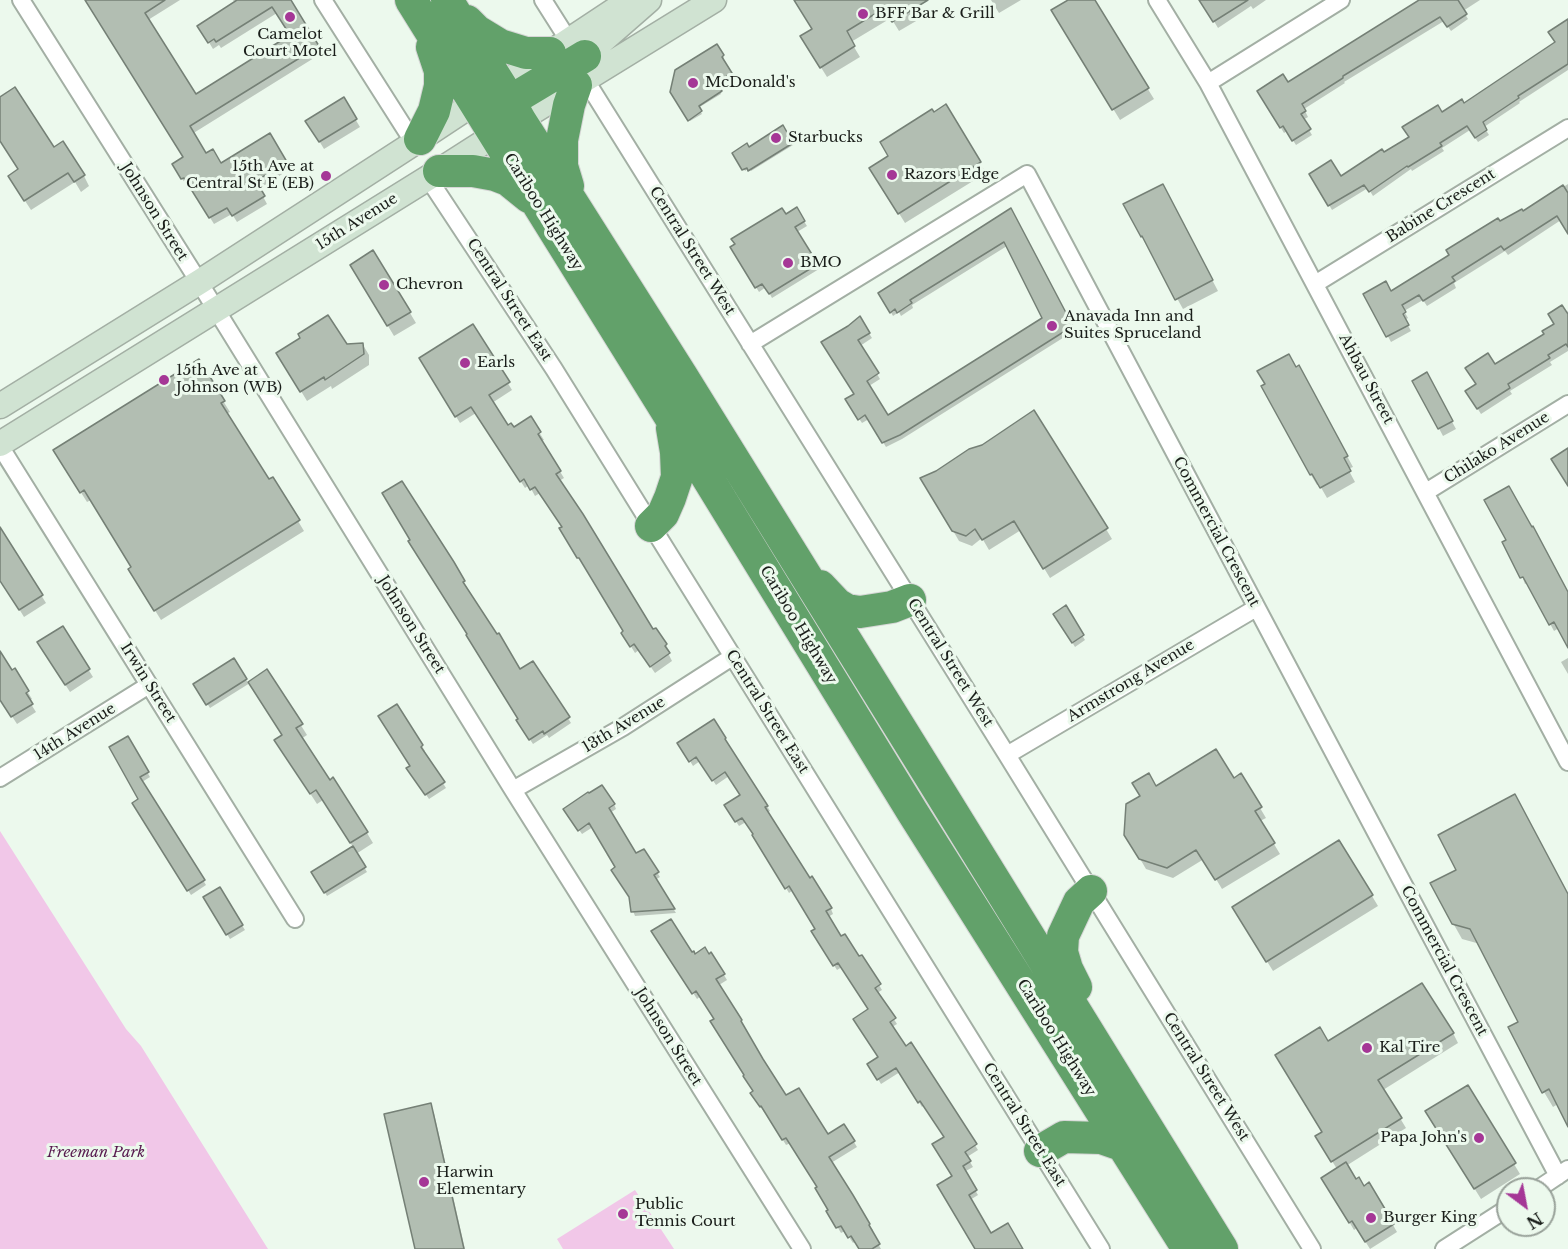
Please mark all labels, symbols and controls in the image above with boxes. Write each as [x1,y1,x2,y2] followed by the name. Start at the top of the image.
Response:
[875,5,995,23] place label: BFF Bar & Grill
[856,7,870,21] marker: BFF Bar & Grill
[283,10,297,24] marker: Camelot Court Motel
[243,26,337,61] place label: Camelot Court Motel
[705,74,796,92] place label: McDonald's
[686,76,700,90] marker: McDonald's
[788,129,863,147] place label: Starbucks
[769,131,783,145] marker: Starbucks
[500,150,586,274] street label: Cariboo Highway
[186,158,314,193] place label: 15th Ave at Central St E (EB)
[117,160,191,264] street label: Johnson Street
[1383,165,1499,247] street label: Babine Crescent
[904,166,999,184] place label: Razors Edge
[885,168,899,182] marker: Razors Edge
[319,169,333,183] marker: 15th Ave at Central St E (EB)
[645,183,739,319] street label: Central Street West
[313,190,401,254] street label: 15th Avenue
[463,235,555,365] street label: Central Street East
[800,254,842,272] place label: BMO
[781,256,795,270] marker: BMO
[396,276,463,294] place label: Chevron
[377,278,391,292] marker: Chevron
[1064,308,1201,343] place label: Anavada Inn and Suites Spruceland
[1045,319,1059,333] marker: Anavada Inn and Suites Spruceland
[1335,331,1397,427] street label: Ahbau Street
[477,354,515,372] place label: Earls
[458,356,472,370] marker: Earls
[176,362,282,397] place label: 15th Ave at Johnson (WB)
[157,373,171,387] marker: 15th Ave at Johnson (WB)
[1441,408,1553,488] street label: Chilako Avenue
[1169,454,1263,610] street label: Commercial Crescent
[756,563,840,687] street label: Cariboo Highway
[374,573,448,677] street label: Johnson Street
[903,595,997,731] street label: Central Street West
[1064,636,1198,726] street label: Armstrong Avenue
[116,640,180,726] street label: Irwin Street
[722,647,812,777] street label: Central Street East
[579,693,669,757] street label: 13th Avenue
[31,700,119,764] street label: 14th Avenue
[1397,883,1491,1039] street label: Commercial Crescent
[1013,976,1099,1100] street label: Cariboo Highway
[631,985,705,1089] street label: Johnson Street
[1159,1009,1253,1145] street label: Central Street West
[1379,1039,1440,1057] place label: Kal Tire
[1360,1041,1374,1055] marker: Kal Tire
[979,1060,1069,1190] street label: Central Street East
[1380,1129,1467,1147] place label: Papa John's
[1472,1131,1486,1145] marker: Papa John's
[47,1144,145,1162] park label: Freeman Park
[436,1164,526,1199] place label: Harwin Elementary
[417,1175,431,1189] marker: Harwin Elementary
[1496,1177,1556,1237] north arrow
[635,1196,736,1231] place label: Public Tennis Court
[616,1207,630,1221] marker: Public Tennis Court
[1523,1208,1546,1233] text: N
[1383,1209,1477,1227] place label: Burger King
[1364,1211,1378,1225] marker: Burger King

